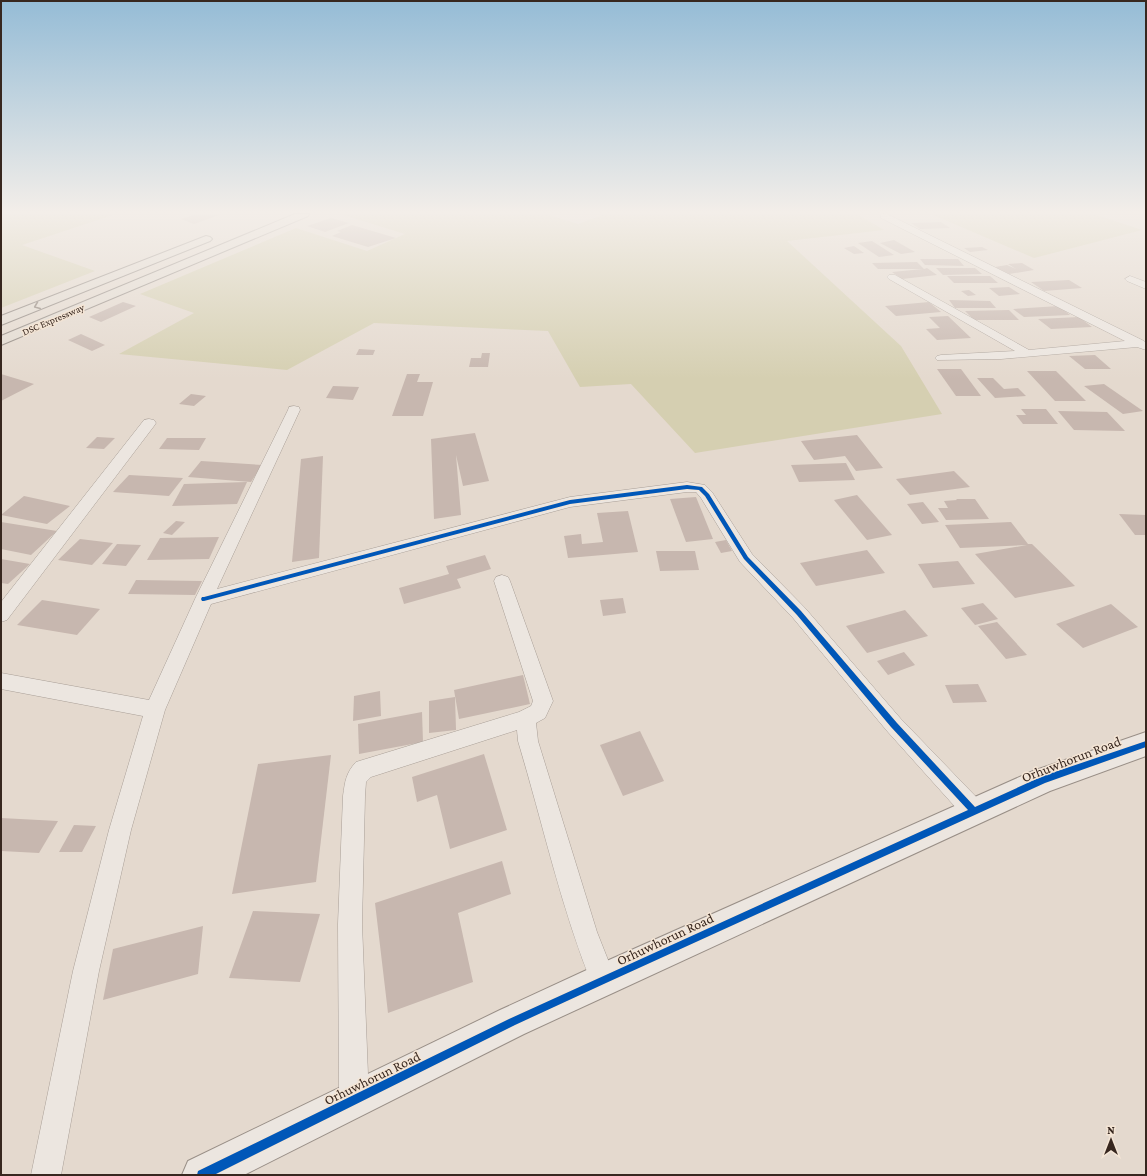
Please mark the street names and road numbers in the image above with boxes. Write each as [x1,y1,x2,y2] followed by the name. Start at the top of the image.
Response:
[21,301,86,337] street label: DSC Expressway
[1019,733,1123,785] street label: Orhuwhorun Road
[614,909,716,968] street label: Orhuwhorun Road
[321,1048,423,1108] street label: Orhuwhorun Road

